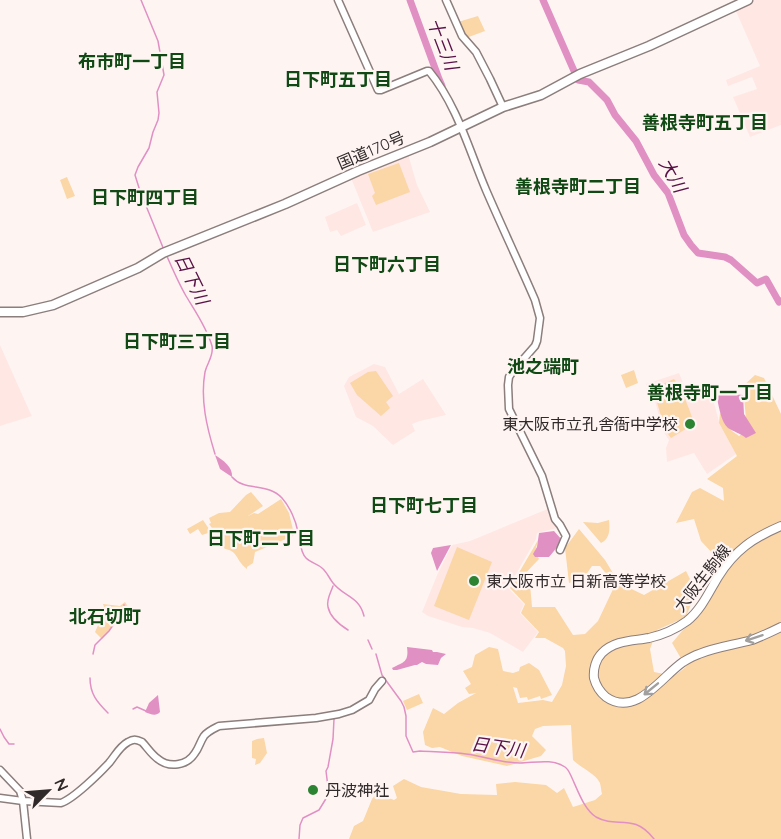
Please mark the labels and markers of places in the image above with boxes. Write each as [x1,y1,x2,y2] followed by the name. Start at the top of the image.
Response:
[502,414,678,434] place label: 東大阪市立孔舎衙中学校
[683,417,697,431] marker: 東大阪市立孔舎衙中学校
[486,571,666,591] place label: 東大阪市立 日新高等学校
[467,574,481,588] marker: 東大阪市立 日新高等学校
[325,780,389,800] place label: 丹波神社
[306,783,320,797] marker: 丹波神社

